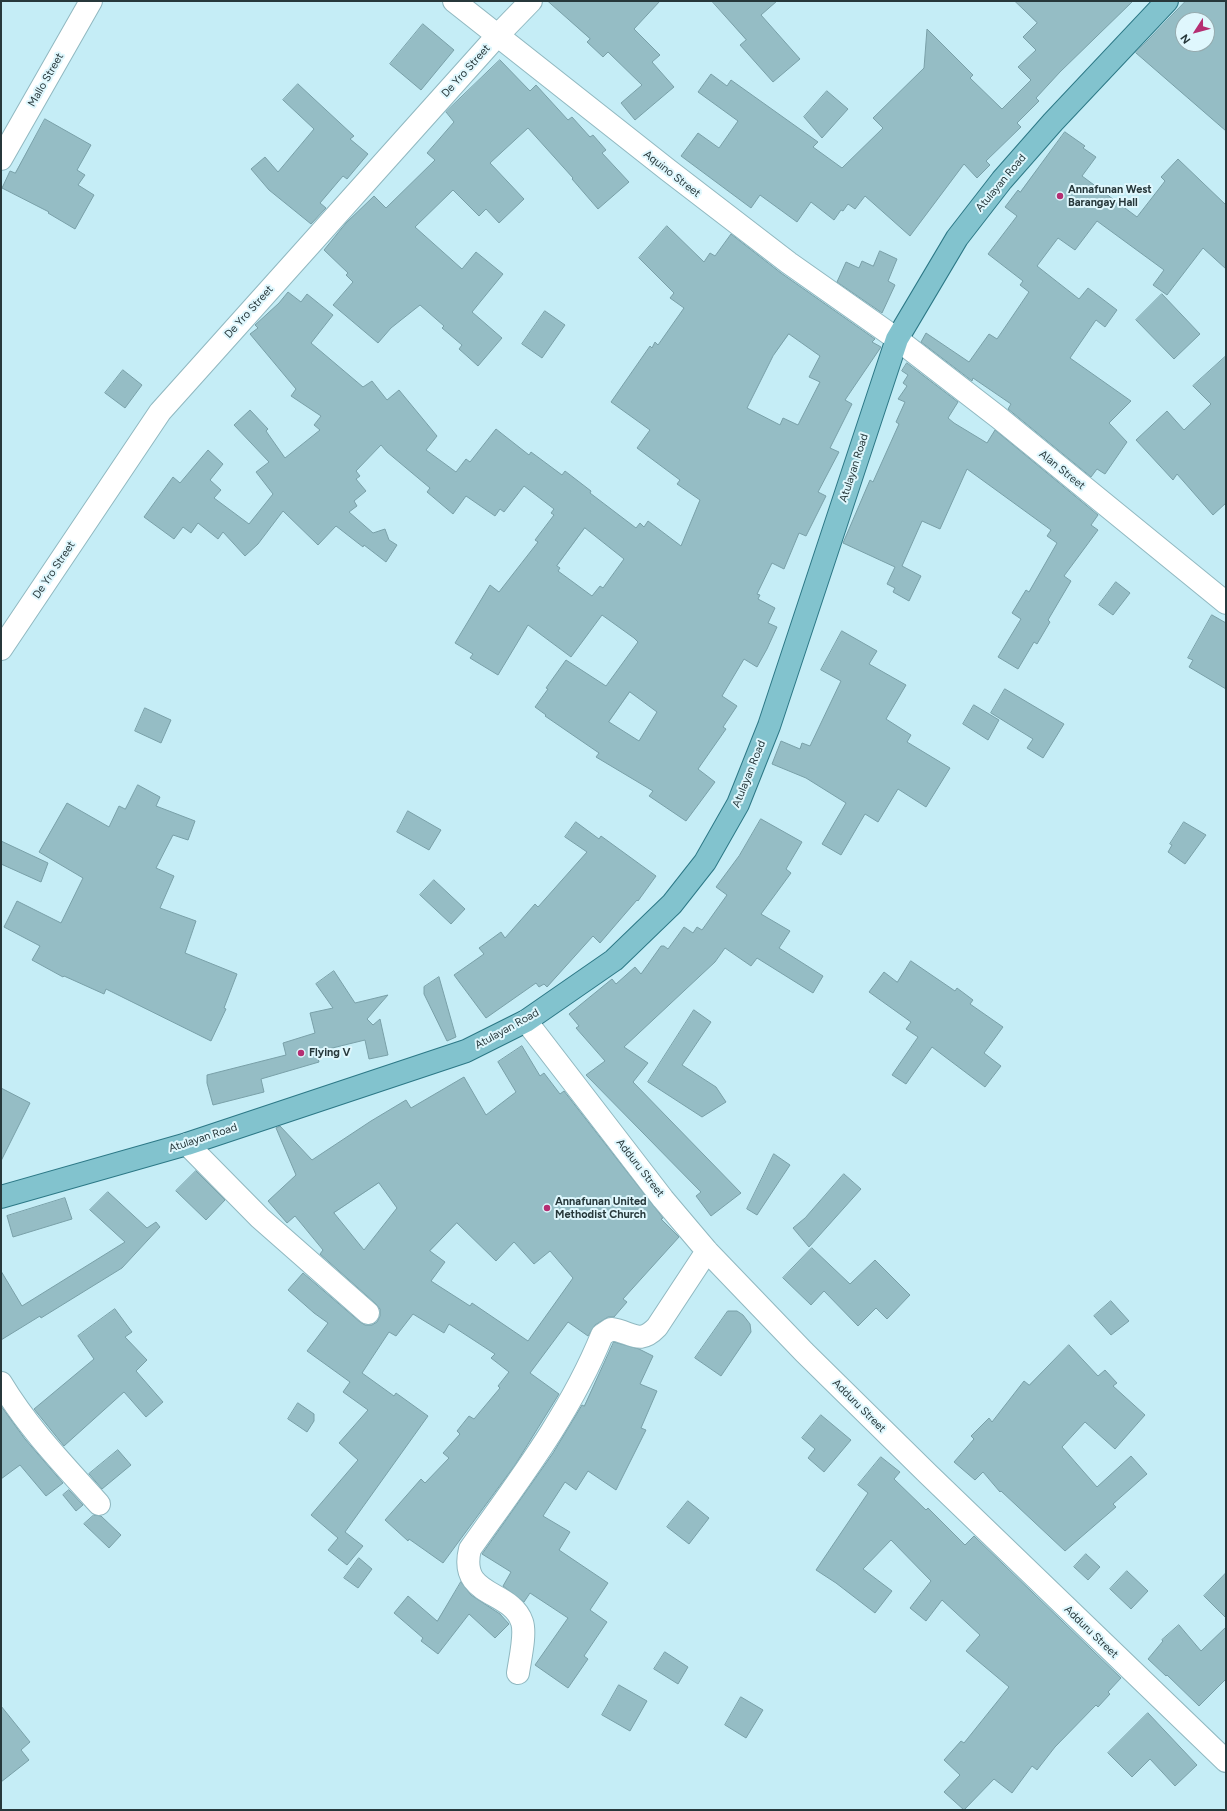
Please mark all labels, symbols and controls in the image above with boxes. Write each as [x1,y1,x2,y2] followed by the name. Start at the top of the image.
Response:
[1175,12,1215,52] north arrow
[1178,32,1193,46] text: N
[439,42,493,100] street label: De Yro Street
[25,51,67,109] street label: Mallo Street
[641,148,703,200] street label: Aquino Street
[973,152,1029,214] street label: Atulayan Road
[1068,183,1152,209] place label: Annafunan West Barangay Hall
[1055,191,1065,201] marker: Annafunan West Barangay Hall
[222,283,276,341] street label: De Yro Street
[837,432,871,504] street label: Atulayan Road
[1036,448,1088,492] street label: Alan Street
[30,539,78,601] street label: De Yro Street
[730,739,768,809] street label: Atulayan Road
[473,1006,541,1052] street label: Atulayan Road
[309,1046,350,1060] place label: Flying V
[296,1048,306,1058] marker: Flying V
[167,1121,239,1155] street label: Atulayan Road
[613,1136,667,1200] street label: Adduru Street
[555,1195,647,1221] place label: Annafunan United Methodist Church
[542,1203,552,1213] marker: Annafunan United Methodist Church
[830,1377,888,1435] street label: Adduru Street
[1061,1603,1121,1661] street label: Adduru Street

